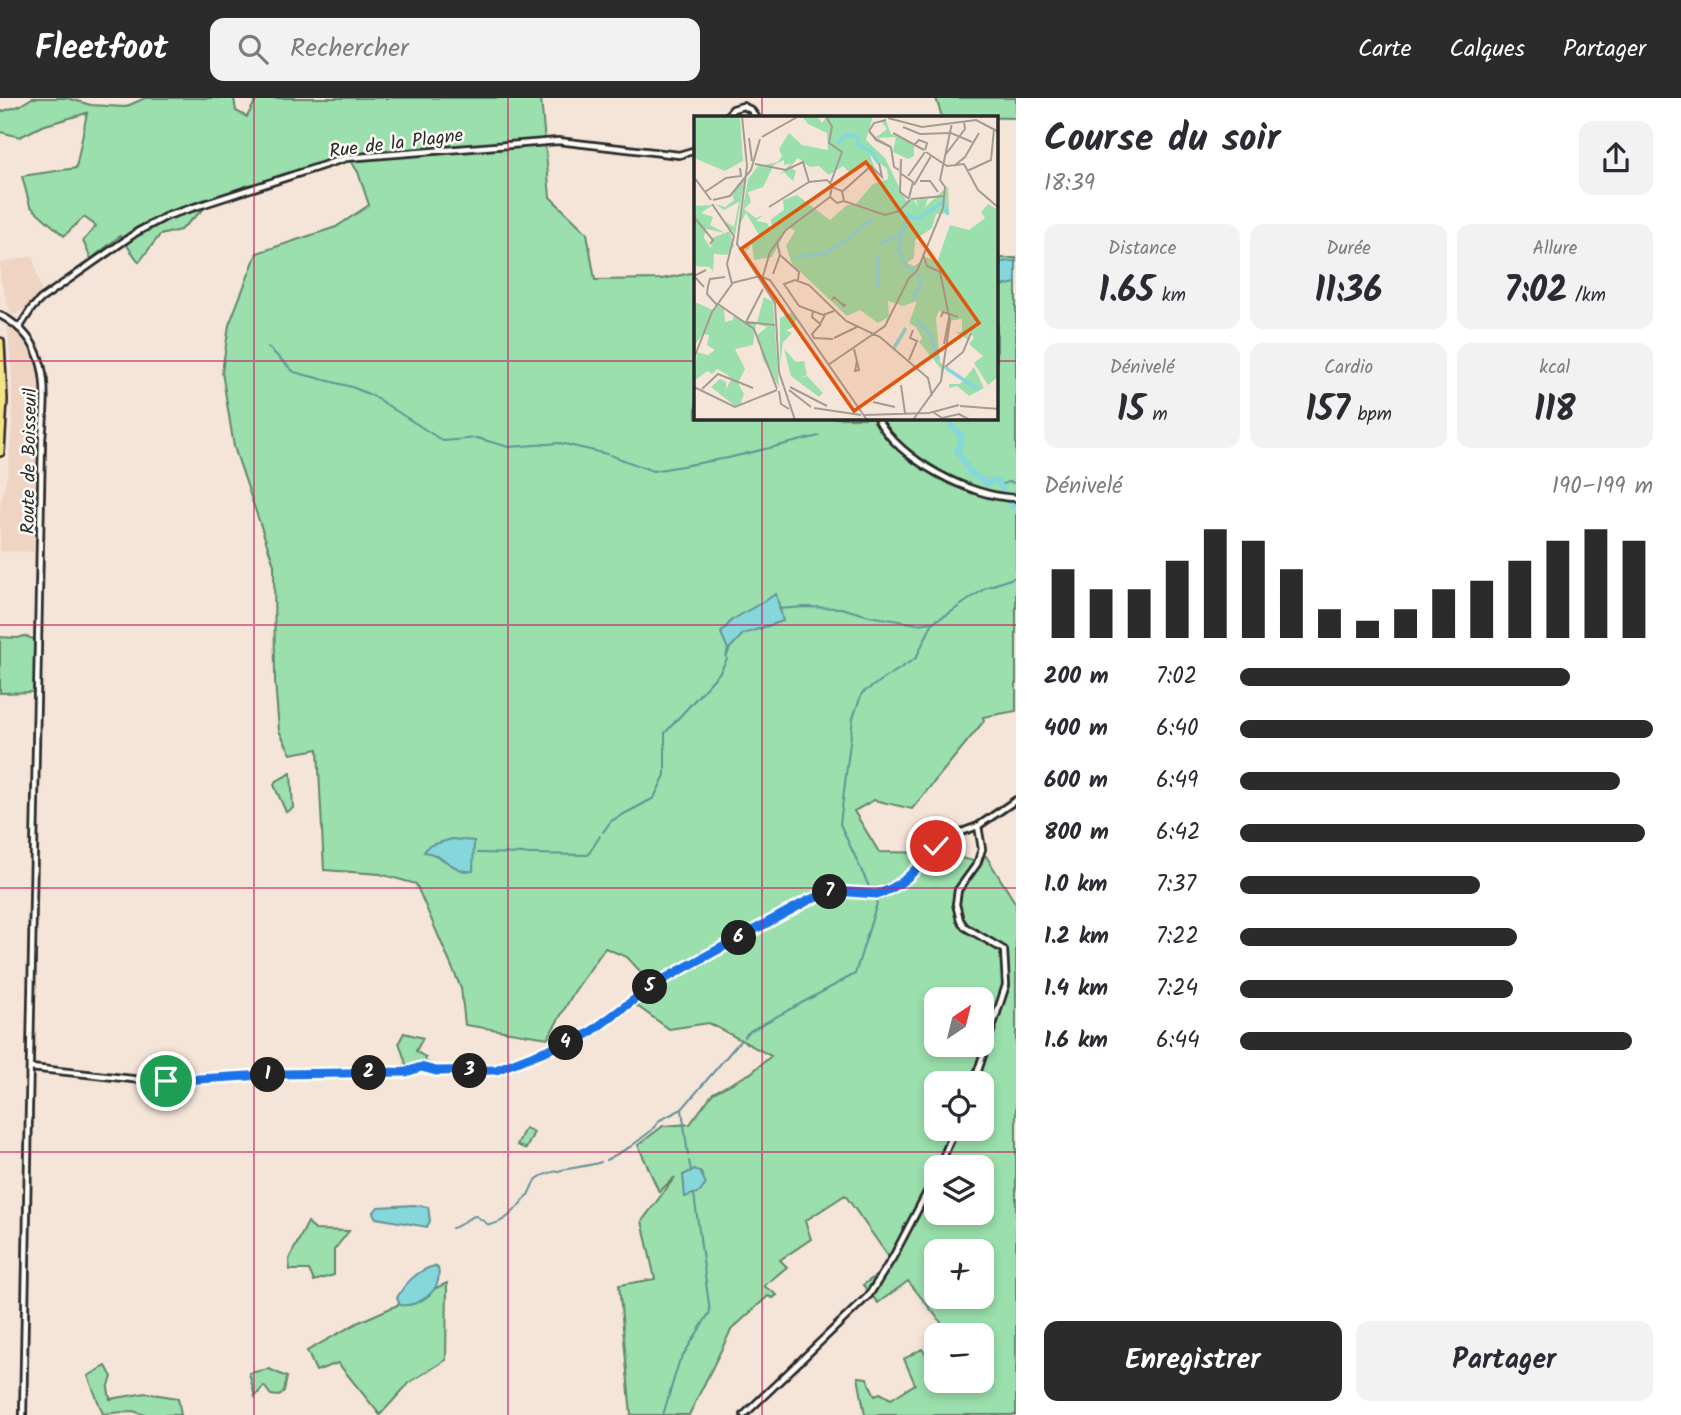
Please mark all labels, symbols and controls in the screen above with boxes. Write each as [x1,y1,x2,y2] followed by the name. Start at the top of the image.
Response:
[210,18,700,81] search box
[35,23,168,76] text: Fleetfoot
[290,28,409,70] text: Rechercher
[234,30,272,68] icon: search
[1358,30,1412,69] text: Carte
[1450,30,1525,69] text: Calques
[1563,30,1646,69] text: Partager
[1044,110,1280,170] text: Course du soir
[694,116,998,420] inset map
[328,121,465,167] street label: Rue de la Plagne
[1579,121,1653,195] button: share
[1044,166,1095,202] text: 18:39
[1108,234,1176,264] text: Distance
[1326,234,1371,264] text: Durée
[1532,234,1577,264] text: Allure
[1099,264,1154,320] text: 1.65
[1315,264,1382,320] text: 11:36
[1504,264,1567,320] text: 7:02
[1154,281,1186,311] text: km
[1567,281,1606,311] text: /km
[1110,353,1175,383] text: Dénivelé
[1324,353,1373,383] text: Cardio
[1539,353,1570,383] text: kcal
[1117,383,1145,439] text: 15
[1305,383,1350,439] text: 157
[1534,383,1576,439] text: 118
[14,387,46,534] street label: Route de Boisseuil
[1145,400,1168,430] text: m
[1350,400,1392,430] text: bpm
[1044,469,1122,505] text: Dénivelé
[1552,469,1653,505] text: 190–199 m
[1044,659,1109,695] text: 200 m
[1156,659,1197,695] text: 7:02
[1044,711,1108,747] text: 400 m
[1156,711,1199,747] text: 6:40
[1044,763,1108,799] text: 600 m
[1156,763,1198,799] text: 6:49
[1044,815,1109,851] text: 800 m
[1156,815,1200,851] text: 6:42
[906,816,966,876] pin
[917,827,955,865] icon: check
[1044,867,1107,903] text: 1.0 km
[1156,867,1196,903] text: 7:37
[812,874,848,910] pin: 7
[825,876,834,906] text: 7
[1044,919,1109,955] text: 1.2 km
[1156,919,1199,955] text: 7:22
[722,920,756,956] pin: 6
[733,922,744,952] text: 6
[632,970,668,1004] pin: 5
[645,971,654,1001] text: 5
[1044,971,1108,1007] text: 1.4 km
[1156,971,1198,1007] text: 7:24
[924,987,994,1057] north arrow
[924,987,994,1393] map controls
[1044,1023,1108,1059] text: 1.6 km
[1156,1023,1200,1059] text: 6:44
[548,1026,584,1060] pin: 4
[560,1027,571,1057] text: 4
[136,1051,196,1111] pin
[452,1054,488,1088] pin: 3
[464,1055,475,1085] text: 3
[352,1056,386,1090] pin: 2
[363,1057,374,1087] text: 2
[250,1058,286,1093] pin: 1
[265,1059,270,1089] text: 1
[147,1062,185,1100] icon: arrive
[924,1071,994,1141] button: locate
[924,1155,994,1225] button: layers
[924,1239,994,1309] button: +
[1044,1321,1342,1401] button: Enregistrer
[1356,1321,1653,1401] button: Partager
[924,1323,994,1393] button: −

